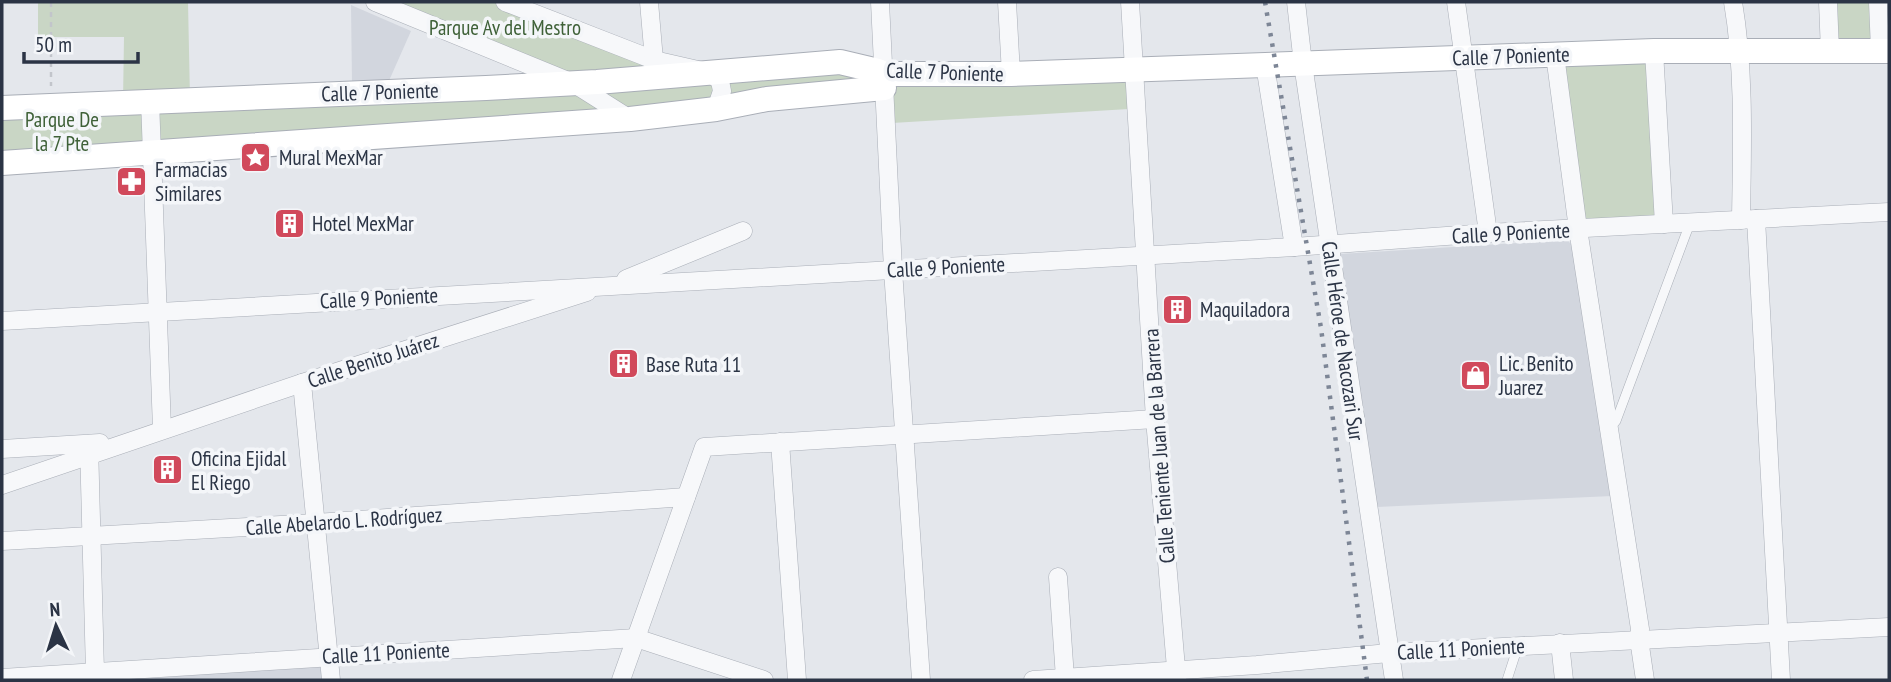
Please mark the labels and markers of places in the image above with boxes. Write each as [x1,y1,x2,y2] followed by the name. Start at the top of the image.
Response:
[239,140,273,174] place icon: Mural MexMar
[279,144,383,171] place label: Mural MexMar
[155,156,227,207] place label: Farmacias Similares
[115,164,149,198] pharmacy icon: Farmacias Similares
[272,206,306,240] building icon: Hotel MexMar
[312,210,414,237] place label: Hotel MexMar
[1160,292,1194,326] building icon: Maquiladora
[1200,296,1290,323] place label: Maquiladora
[606,347,640,381] building icon: Base Ruta 11
[1498,350,1574,401] place label: Lic. Benito Juarez
[646,351,741,378] place label: Base Ruta 11
[1459,358,1493,392] shop icon: Lic. Benito Juarez
[191,445,286,496] place label: Oficina Ejidal El Riego
[151,453,185,487] building icon: Oficina Ejidal El Riego

